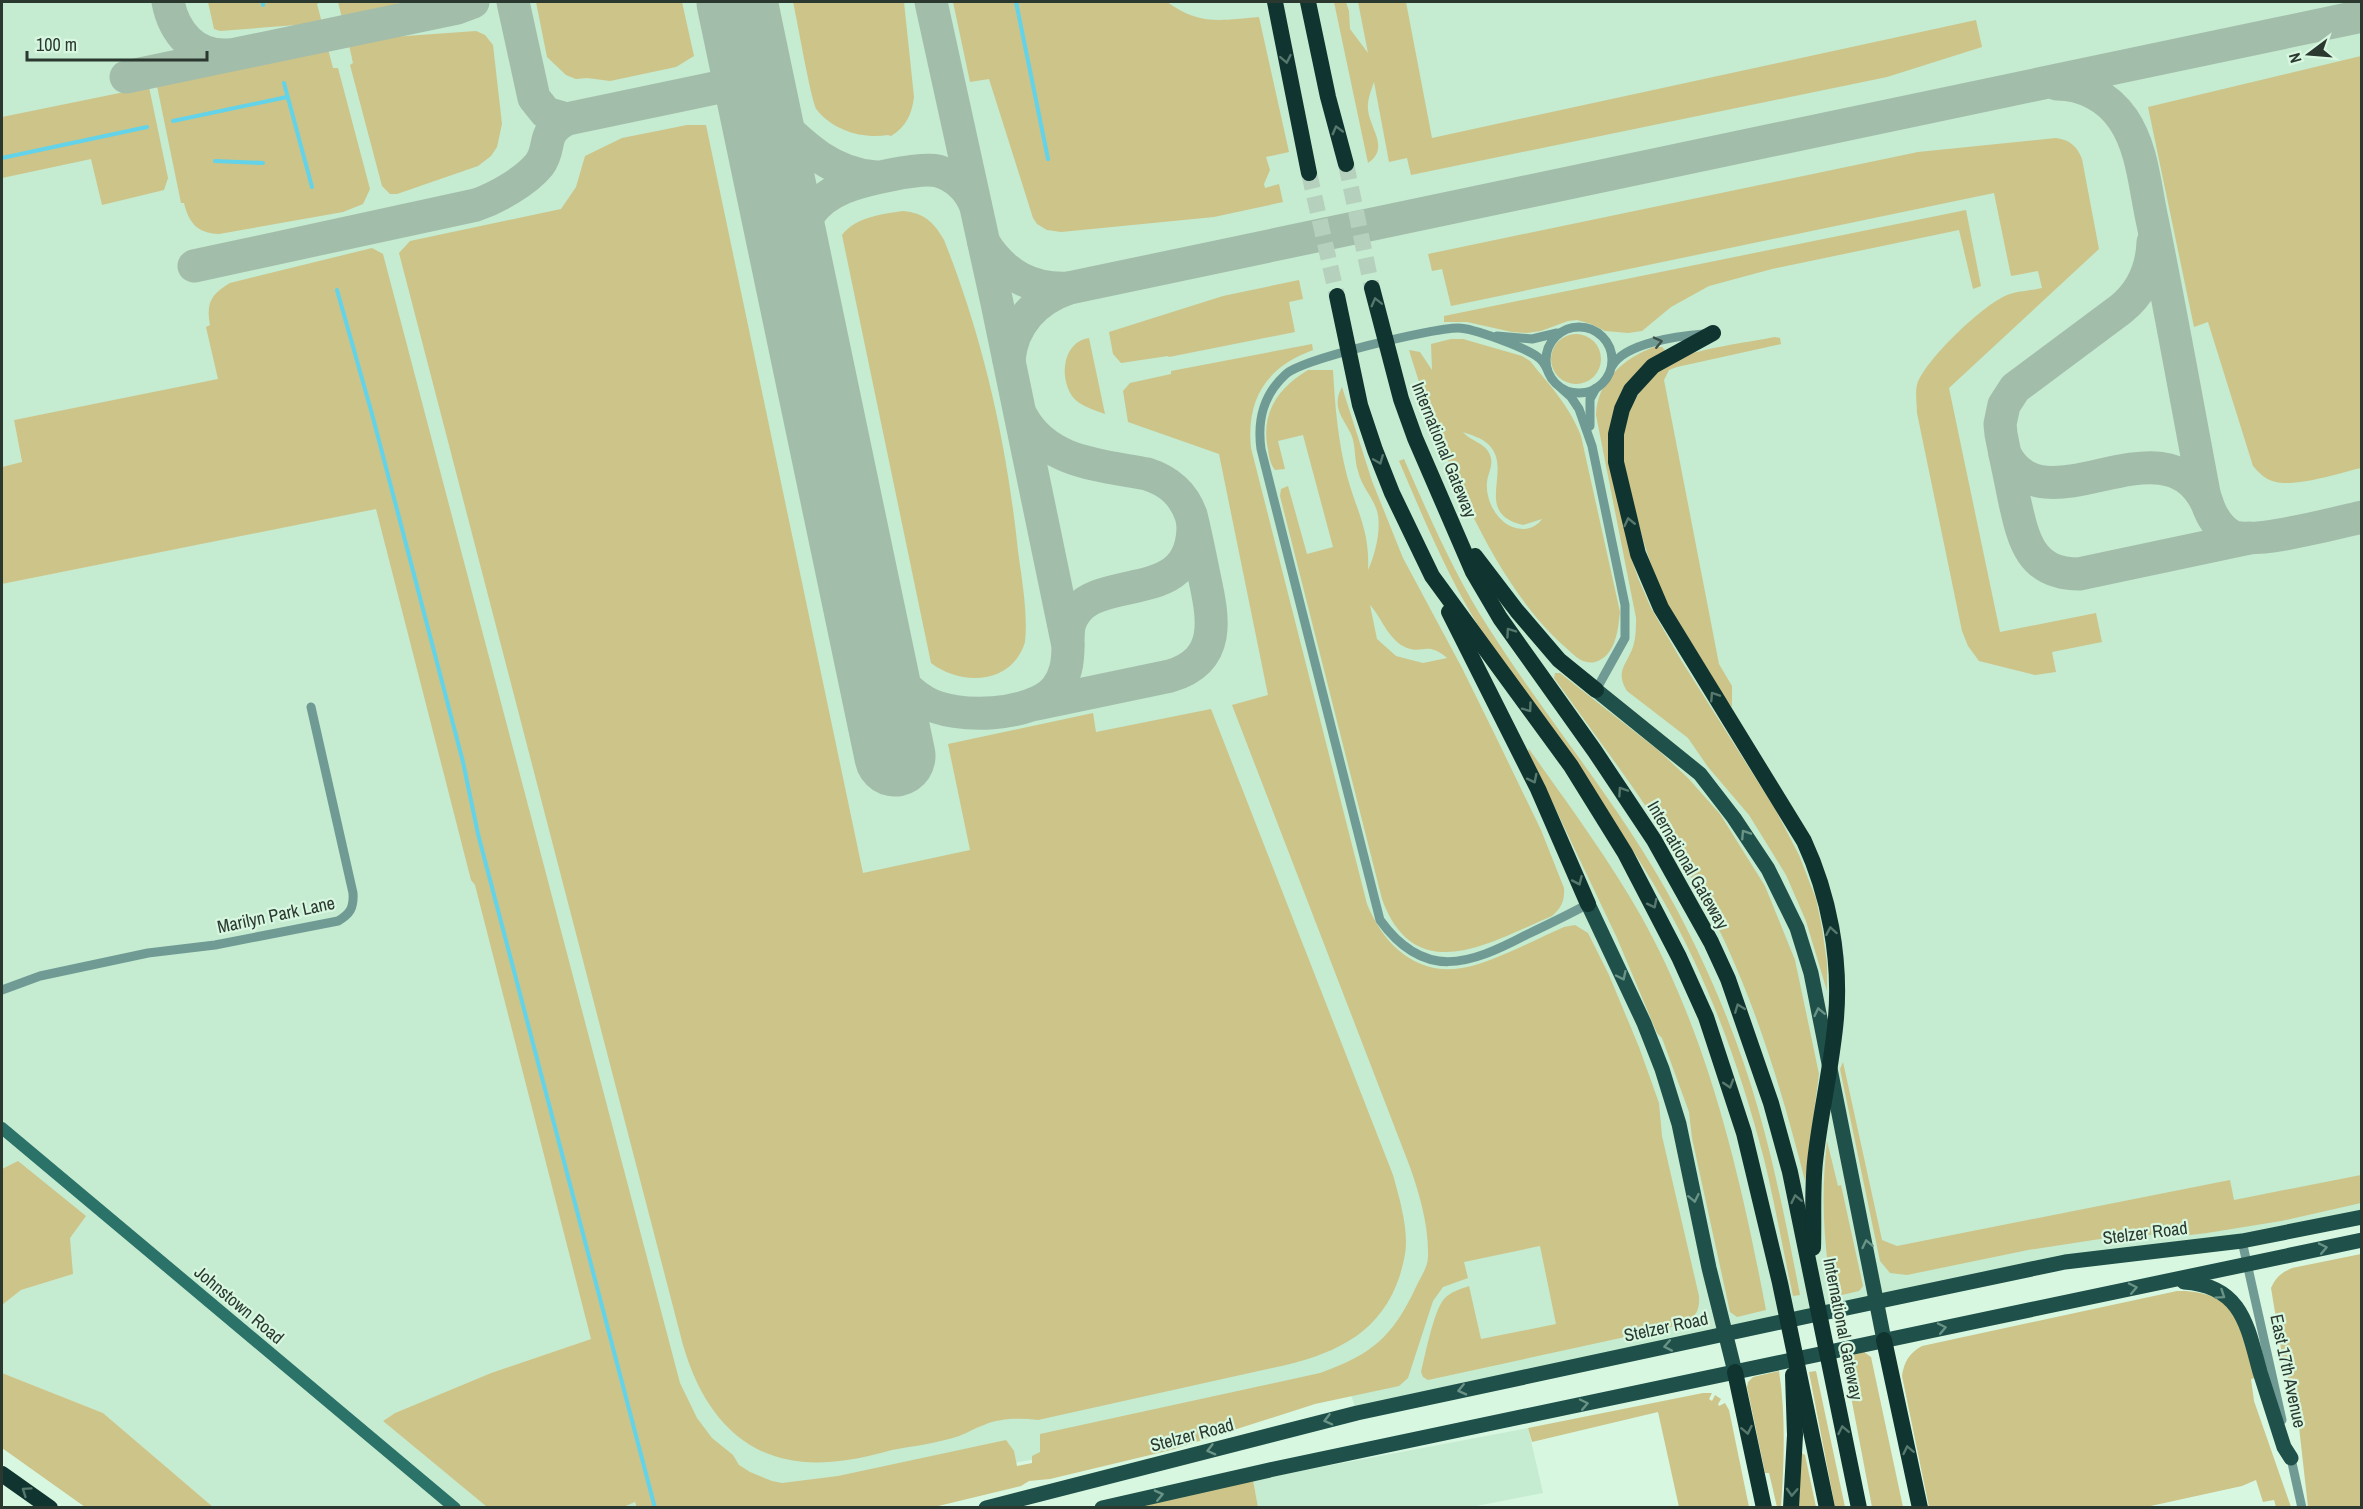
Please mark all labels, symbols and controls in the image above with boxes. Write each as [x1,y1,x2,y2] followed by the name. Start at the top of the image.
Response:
[27,24,207,62] scale bar
[2279,24,2339,84] north arrow
[36,32,77,57] text: 100 m
[2283,51,2306,66] text: N
[1279,54,1292,64] one-way arrow
[1332,125,1344,136] one-way arrow
[1371,298,1384,308] one-way arrow
[1652,337,1662,350] one-way arrow
[1406,378,1483,522] street label: International Gateway
[1372,454,1384,465] one-way arrow
[1624,517,1637,527] one-way arrow
[1506,628,1517,639] one-way arrow
[1710,692,1722,702] one-way arrow
[1521,702,1532,713] one-way arrow
[1525,773,1537,784] one-way arrow
[1618,787,1629,798] one-way arrow
[1642,796,1736,934] street label: International Gateway
[1741,829,1752,840] one-way arrow
[1571,874,1583,885] one-way arrow
[215,890,337,939] street label: Marilyn Park Lane
[1646,898,1657,909] one-way arrow
[1825,926,1838,936] one-way arrow
[1614,970,1626,981] one-way arrow
[1734,1003,1746,1014] one-way arrow
[1813,1007,1826,1017] one-way arrow
[1722,1078,1734,1089] one-way arrow
[1687,1193,1700,1203] one-way arrow
[1790,1194,1803,1204] one-way arrow
[2101,1215,2189,1250] street label: Stelzer Road
[1861,1239,1874,1249] one-way arrow
[2318,1242,2328,1255] one-way arrow
[1817,1256,1870,1403] street label: International Gateway
[189,1260,289,1350] street label: Johnstown Road
[2127,1282,2137,1295] one-way arrow
[2215,1288,2226,1299] one-way arrow
[1622,1305,1710,1348] street label: Stelzer Road
[2264,1312,2313,1430] street label: East 17th Avenue
[1936,1322,1946,1335] one-way arrow
[1663,1339,1673,1352] one-way arrow
[1457,1382,1467,1395] one-way arrow
[1579,1398,1589,1411] one-way arrow
[1147,1411,1236,1458] street label: Stelzer Road
[1324,1413,1334,1426] one-way arrow
[1740,1424,1753,1434] one-way arrow
[1837,1425,1850,1435] one-way arrow
[1206,1443,1216,1456] one-way arrow
[1902,1446,1915,1456] one-way arrow
[21,1487,32,1498] one-way arrow
[1785,1488,1798,1497] one-way arrow
[1154,1489,1164,1502] one-way arrow

